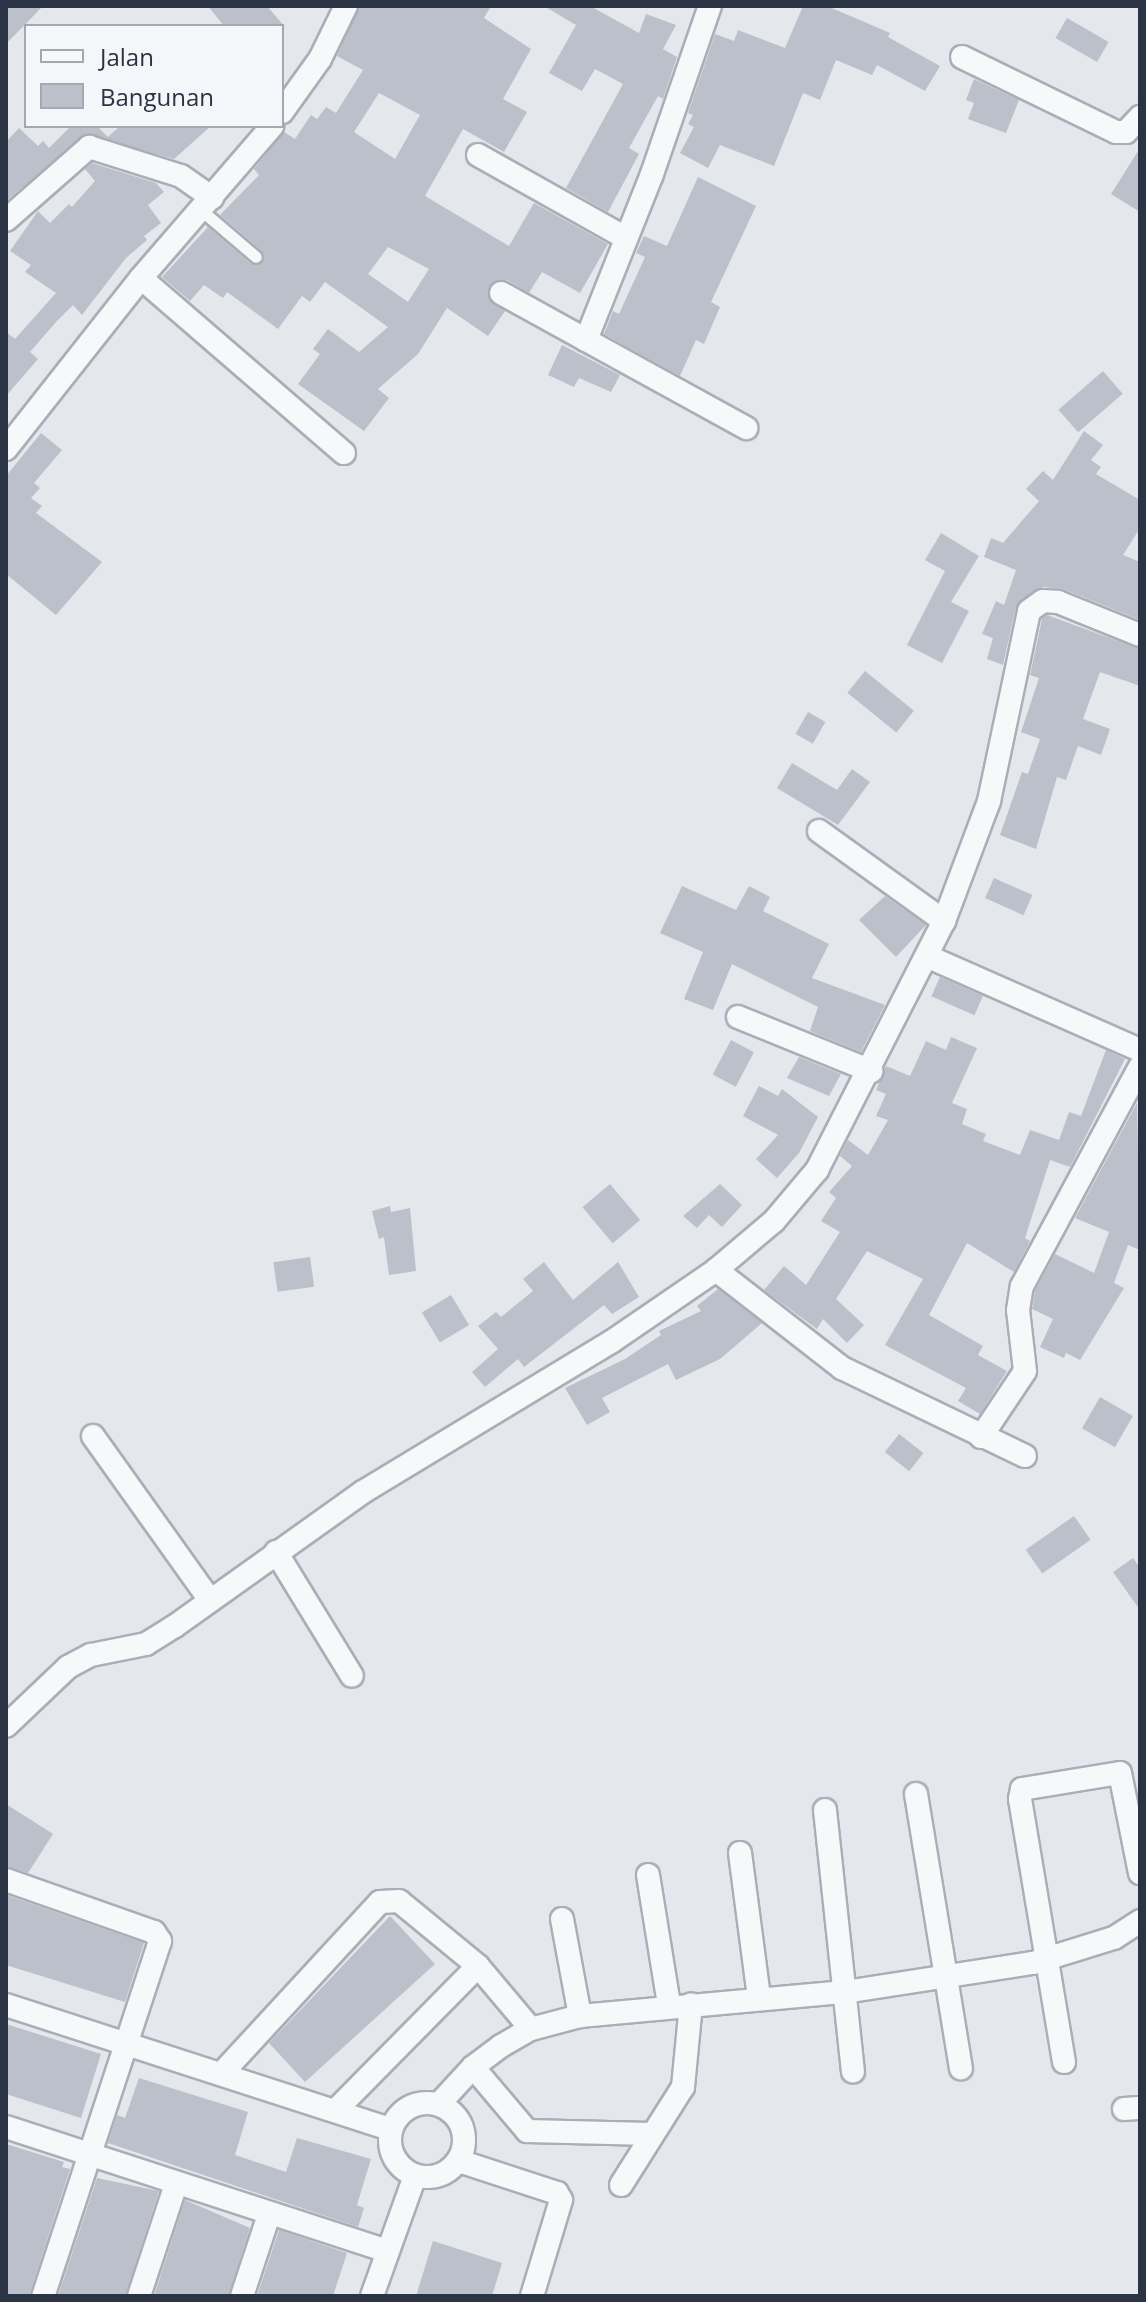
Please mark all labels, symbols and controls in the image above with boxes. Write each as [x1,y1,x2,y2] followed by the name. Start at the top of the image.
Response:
[24,24,284,128] legend
[100,40,154,73] text: Jalan
[100,80,214,113] text: Bangunan

